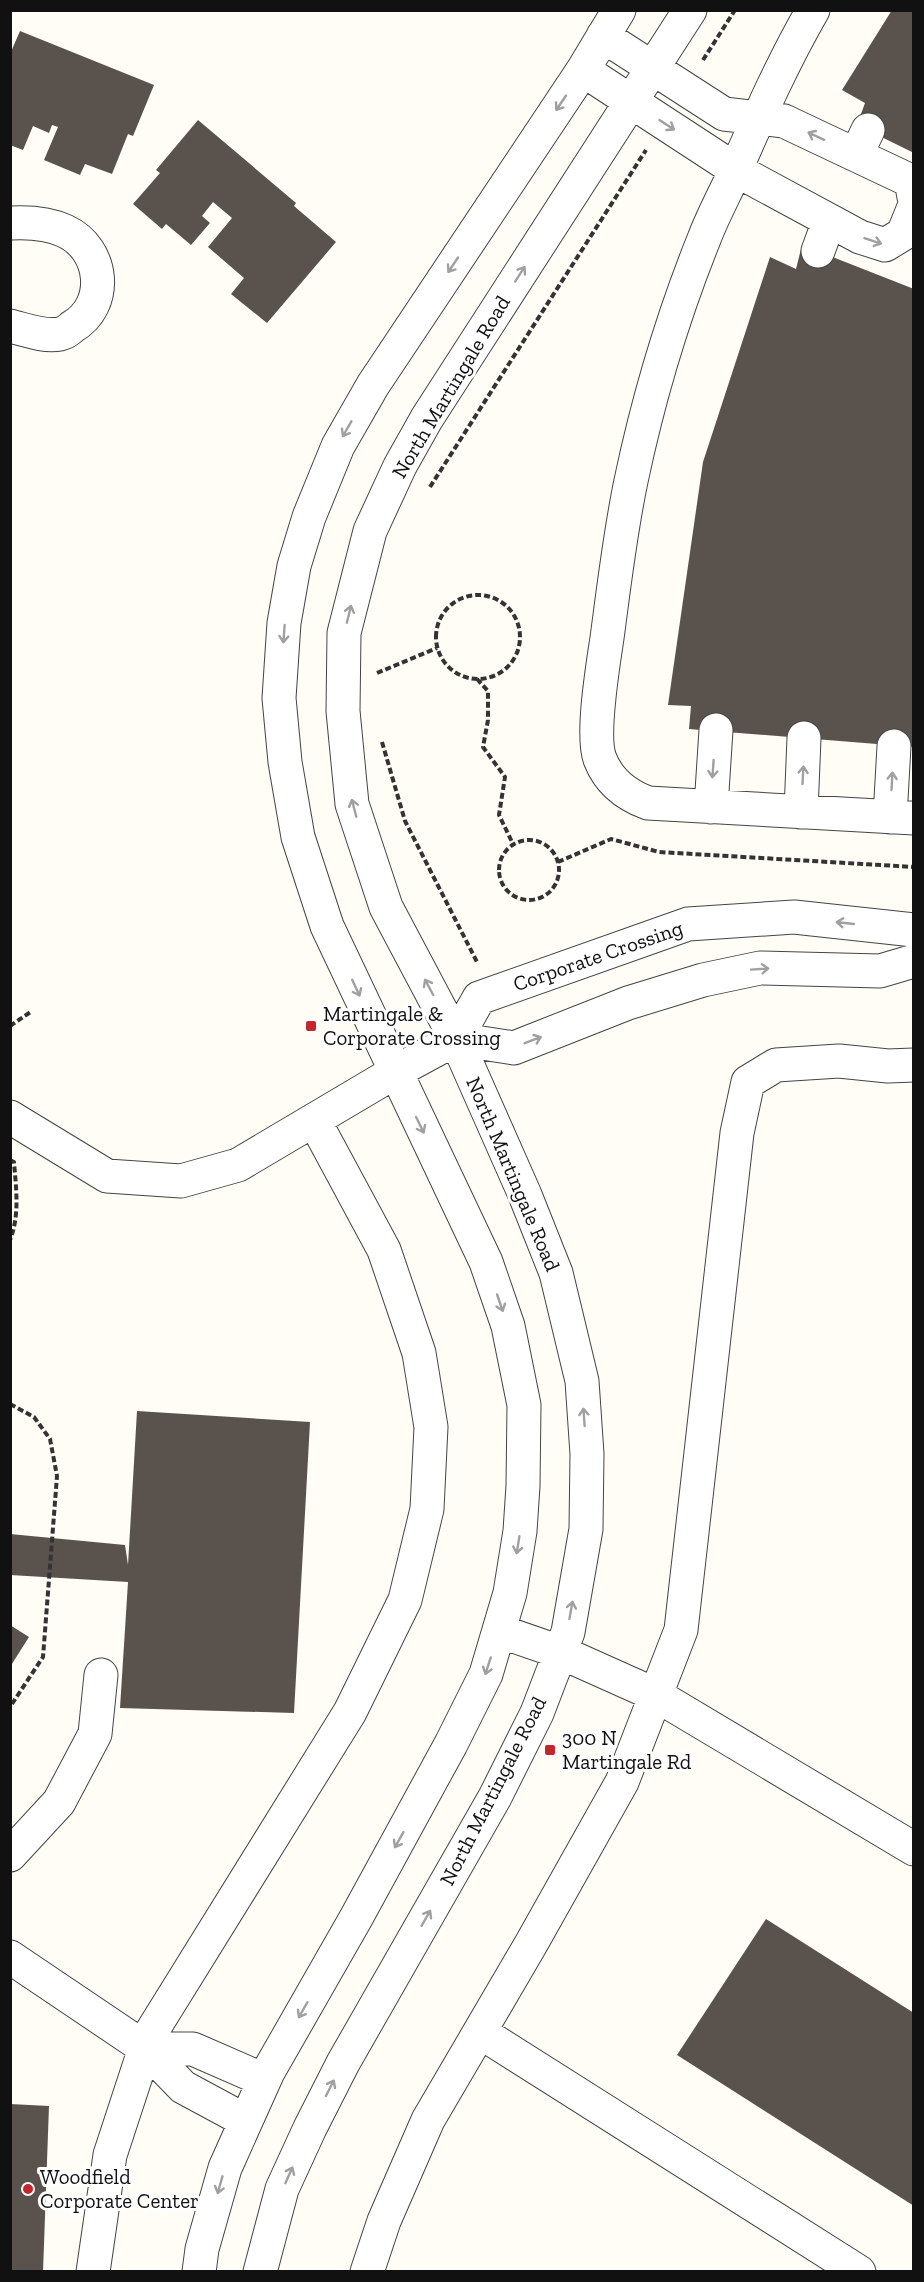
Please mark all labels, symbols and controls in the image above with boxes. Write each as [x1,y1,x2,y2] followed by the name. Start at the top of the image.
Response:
[554,94,566,111] one-way arrow
[658,119,675,131] one-way arrow
[807,130,825,141] one-way arrow
[863,237,882,248] one-way arrow
[446,257,459,274] one-way arrow
[515,266,527,283] one-way arrow
[386,290,515,483] street label: North Martingale Road
[341,421,353,438] one-way arrow
[344,605,356,624] one-way arrow
[278,624,289,644] one-way arrow
[708,758,719,778] one-way arrow
[797,766,808,786] one-way arrow
[887,772,898,792] one-way arrow
[348,799,360,818] one-way arrow
[510,915,686,996] street label: Corporate Crossing
[835,917,855,928] one-way arrow
[750,963,769,974] one-way arrow
[350,978,362,996] one-way arrow
[423,979,435,996] one-way arrow
[323,1001,501,1050] place label: Martingale & Corporate Crossing
[304,1019,318,1033] marker: Martingale & Corporate Crossing
[523,1034,542,1045] one-way arrow
[461,1073,566,1275] street label: North Martingale Road
[414,1116,426,1134] one-way arrow
[495,1293,506,1312] one-way arrow
[579,1407,590,1427] one-way arrow
[513,1534,524,1554] one-way arrow
[566,1601,577,1621] one-way arrow
[482,1656,493,1675] one-way arrow
[434,1692,551,1889] street label: North Martingale Road
[562,1725,692,1774] place label: 300 N Martingale Rd
[543,1743,557,1757] marker: 300 N Martingale Rd
[393,1831,405,1848] one-way arrow
[420,1910,432,1927] one-way arrow
[297,2001,309,2018] one-way arrow
[325,2080,336,2098] one-way arrow
[40,2164,199,2213] place label: Woodfield Corporate Center
[284,2167,295,2185] one-way arrow
[214,2175,225,2194] one-way arrow
[21,2182,35,2196] marker: Woodfield Corporate Center

